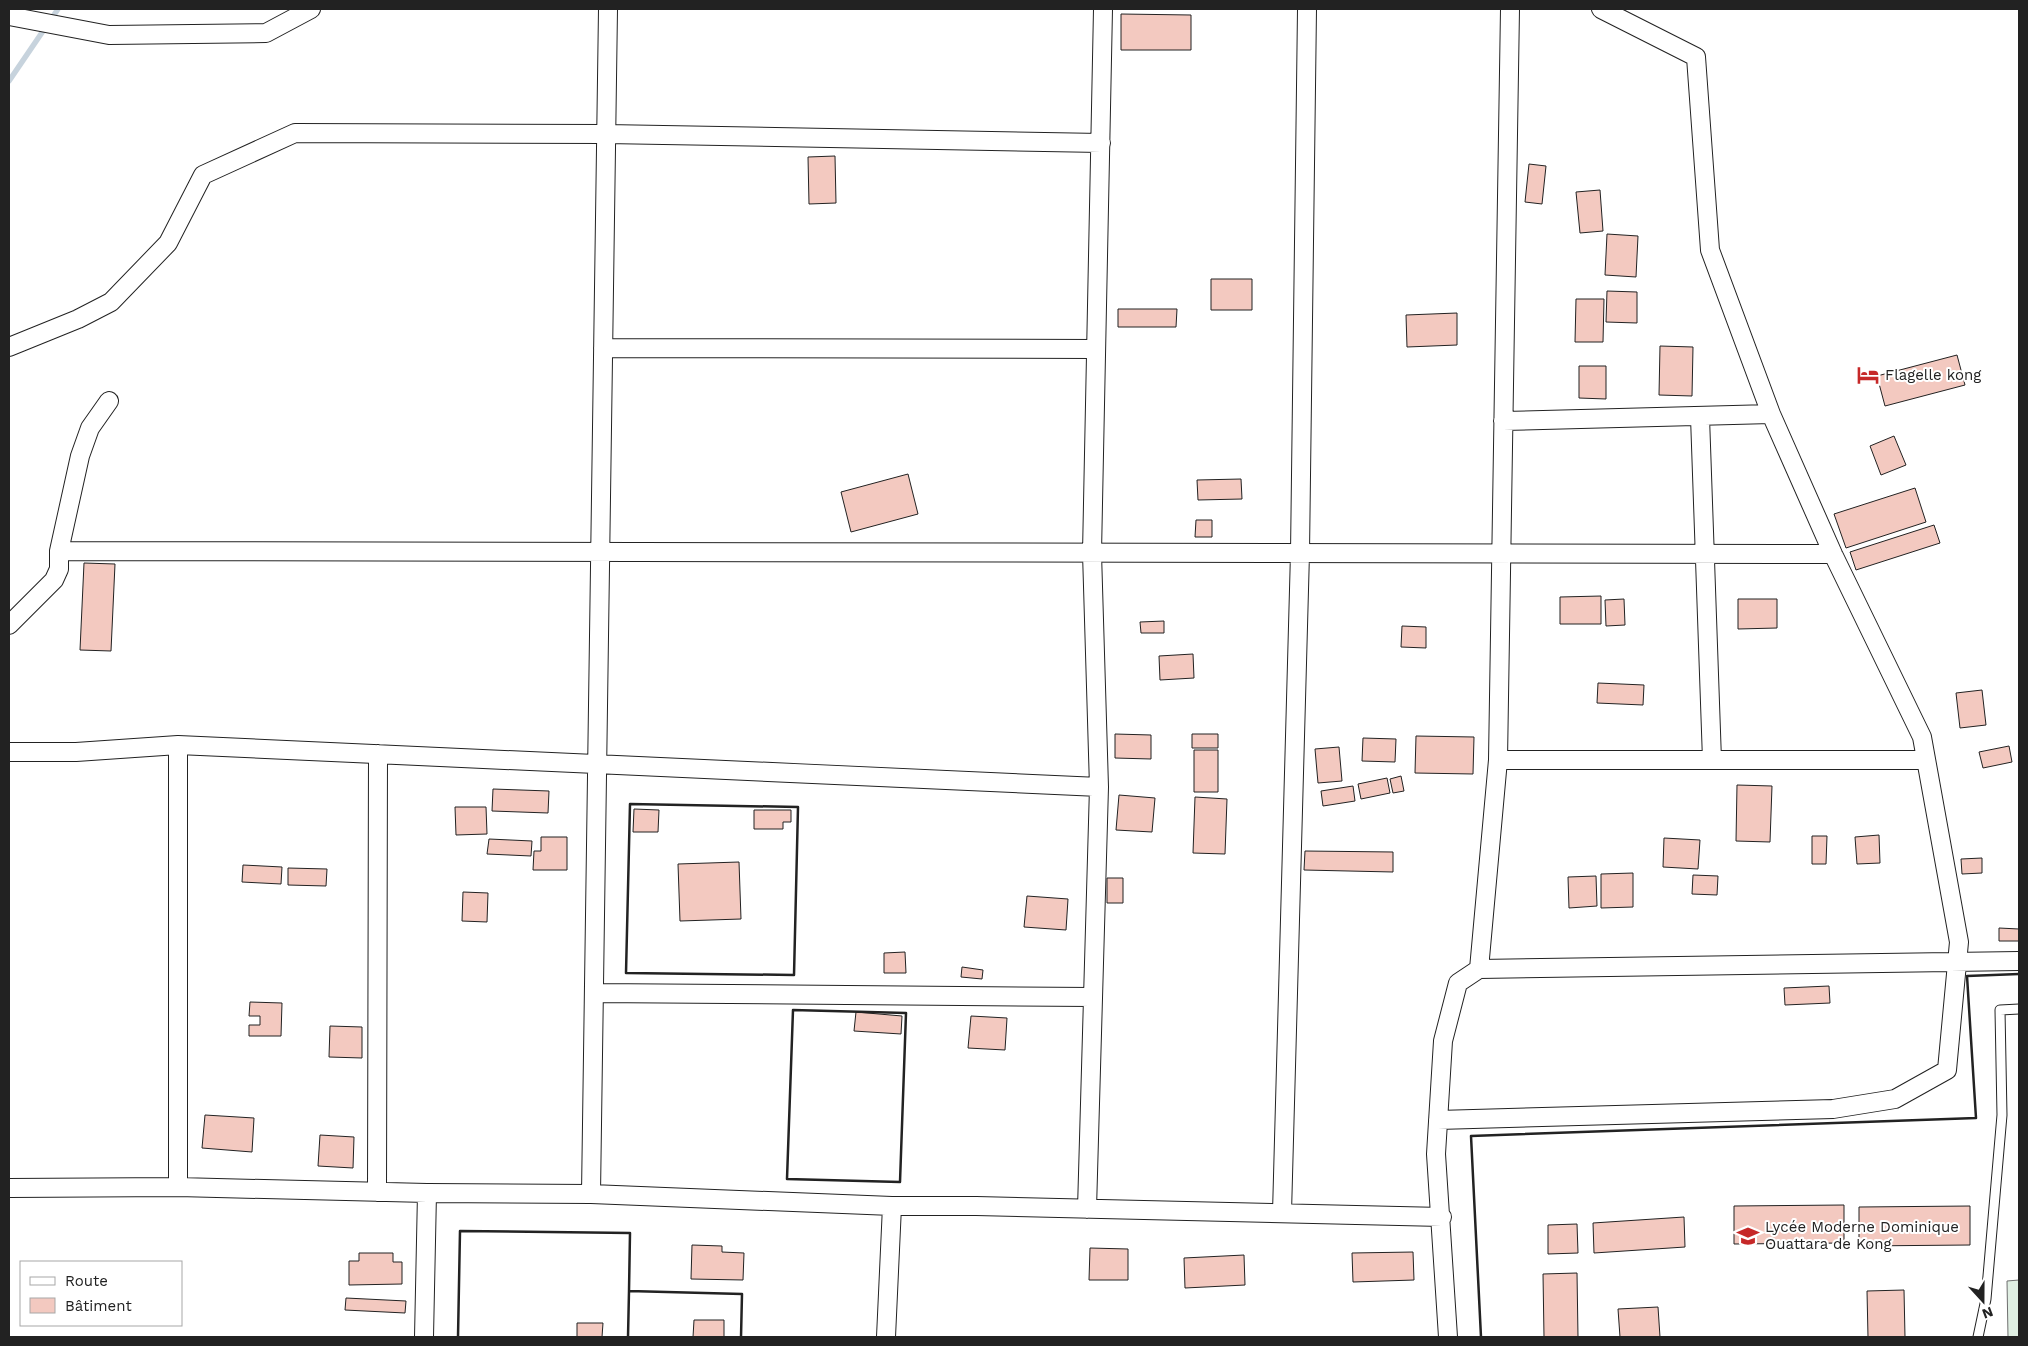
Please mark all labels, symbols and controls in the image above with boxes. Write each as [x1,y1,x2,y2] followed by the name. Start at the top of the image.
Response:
[1855,362,1881,388] hotel icon: Flagelle kong
[1885,366,1981,384] place label: Flagelle kong
[1765,1218,1959,1253] place label: Lycée Moderne Dominique Ouattara de Kong
[1735,1223,1761,1249] school or university icon: Lycée Moderne Dominique Ouattara de Kong
[20,1261,182,1326] legend
[65,1272,108,1290] text: Route
[1958,1276,2008,1326] north arrow
[65,1297,132,1315] text: Bâtiment
[1980,1304,1995,1322] text: N

